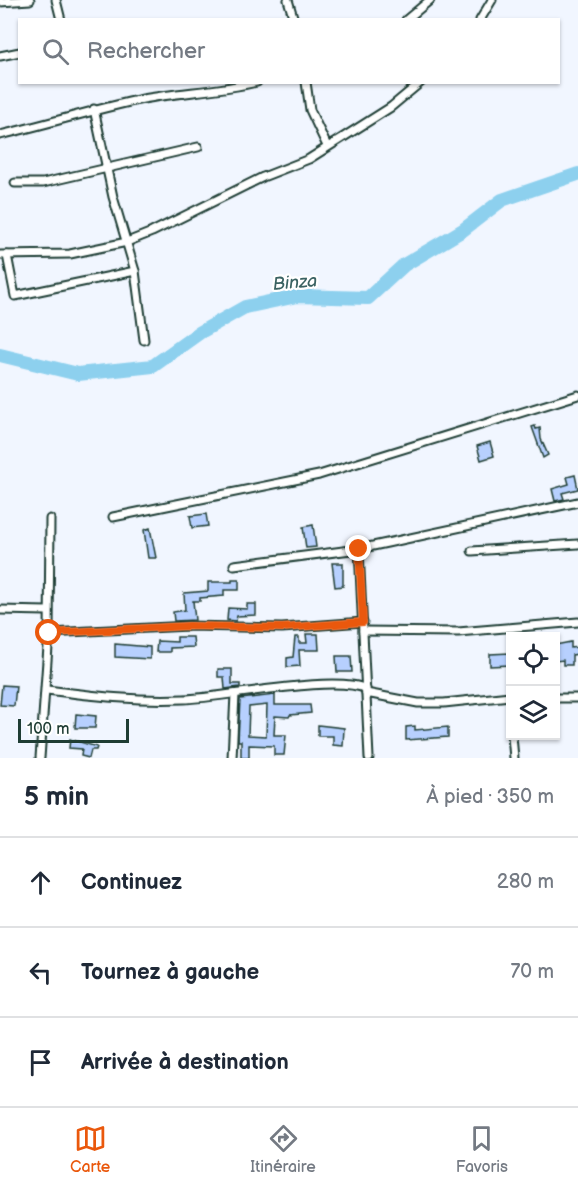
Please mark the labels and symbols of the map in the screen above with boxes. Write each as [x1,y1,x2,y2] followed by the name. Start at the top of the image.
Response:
[272,270,318,295] water label: Binza
[345,535,371,561] route end
[35,619,61,645] route start
[18,716,129,744] scale bar

